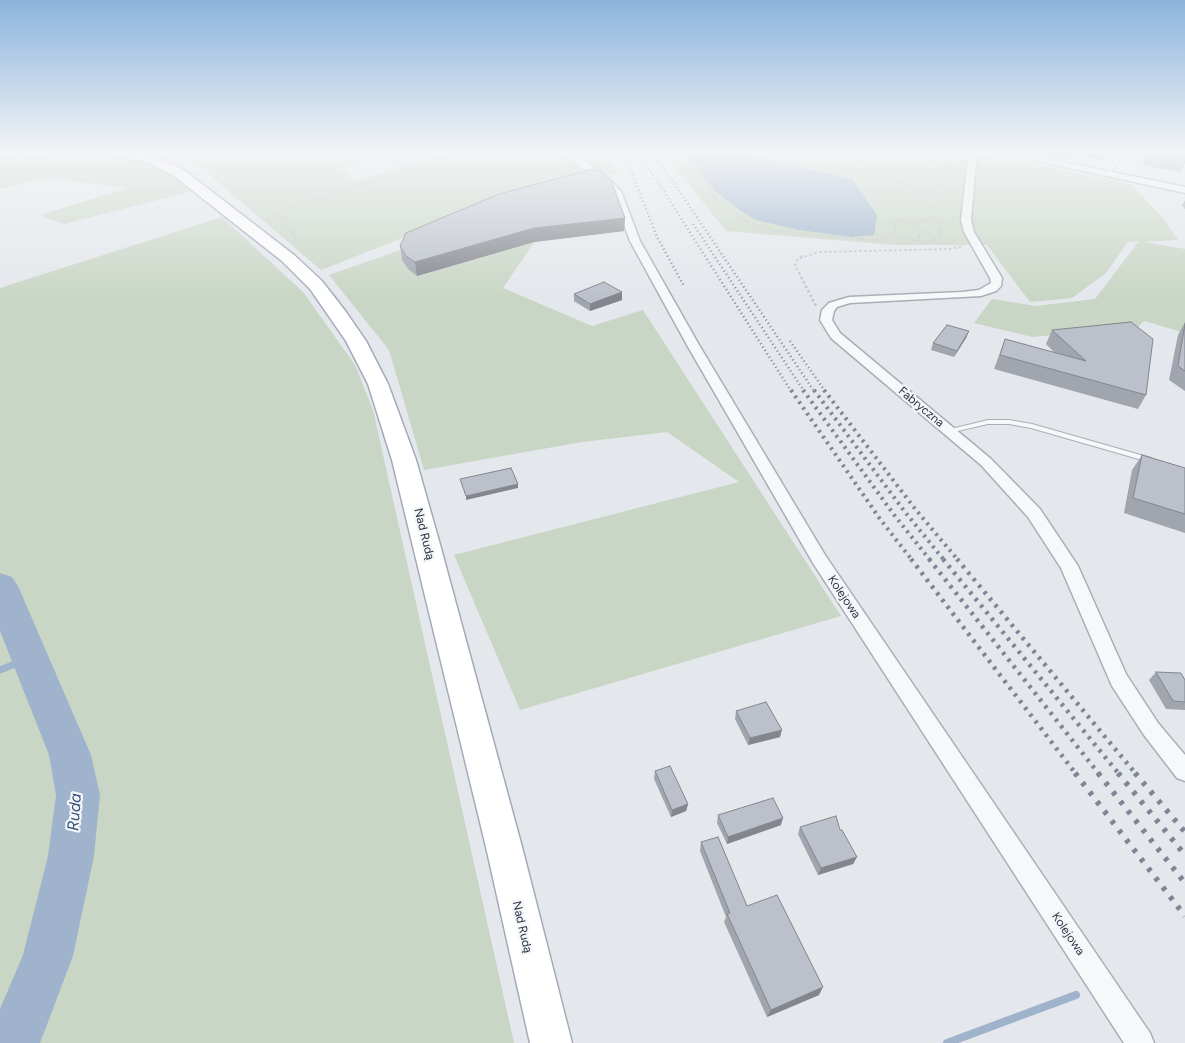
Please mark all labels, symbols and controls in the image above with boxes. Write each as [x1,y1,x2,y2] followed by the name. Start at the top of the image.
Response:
[895,384,947,430] street label: Fabryczna
[411,507,437,561] street label: Nad Rudą
[824,573,864,621] street label: Kolejowa
[64,793,86,831] water label: Ruda
[509,900,535,954] street label: Nad Rudą
[1048,910,1088,958] street label: Kolejowa

